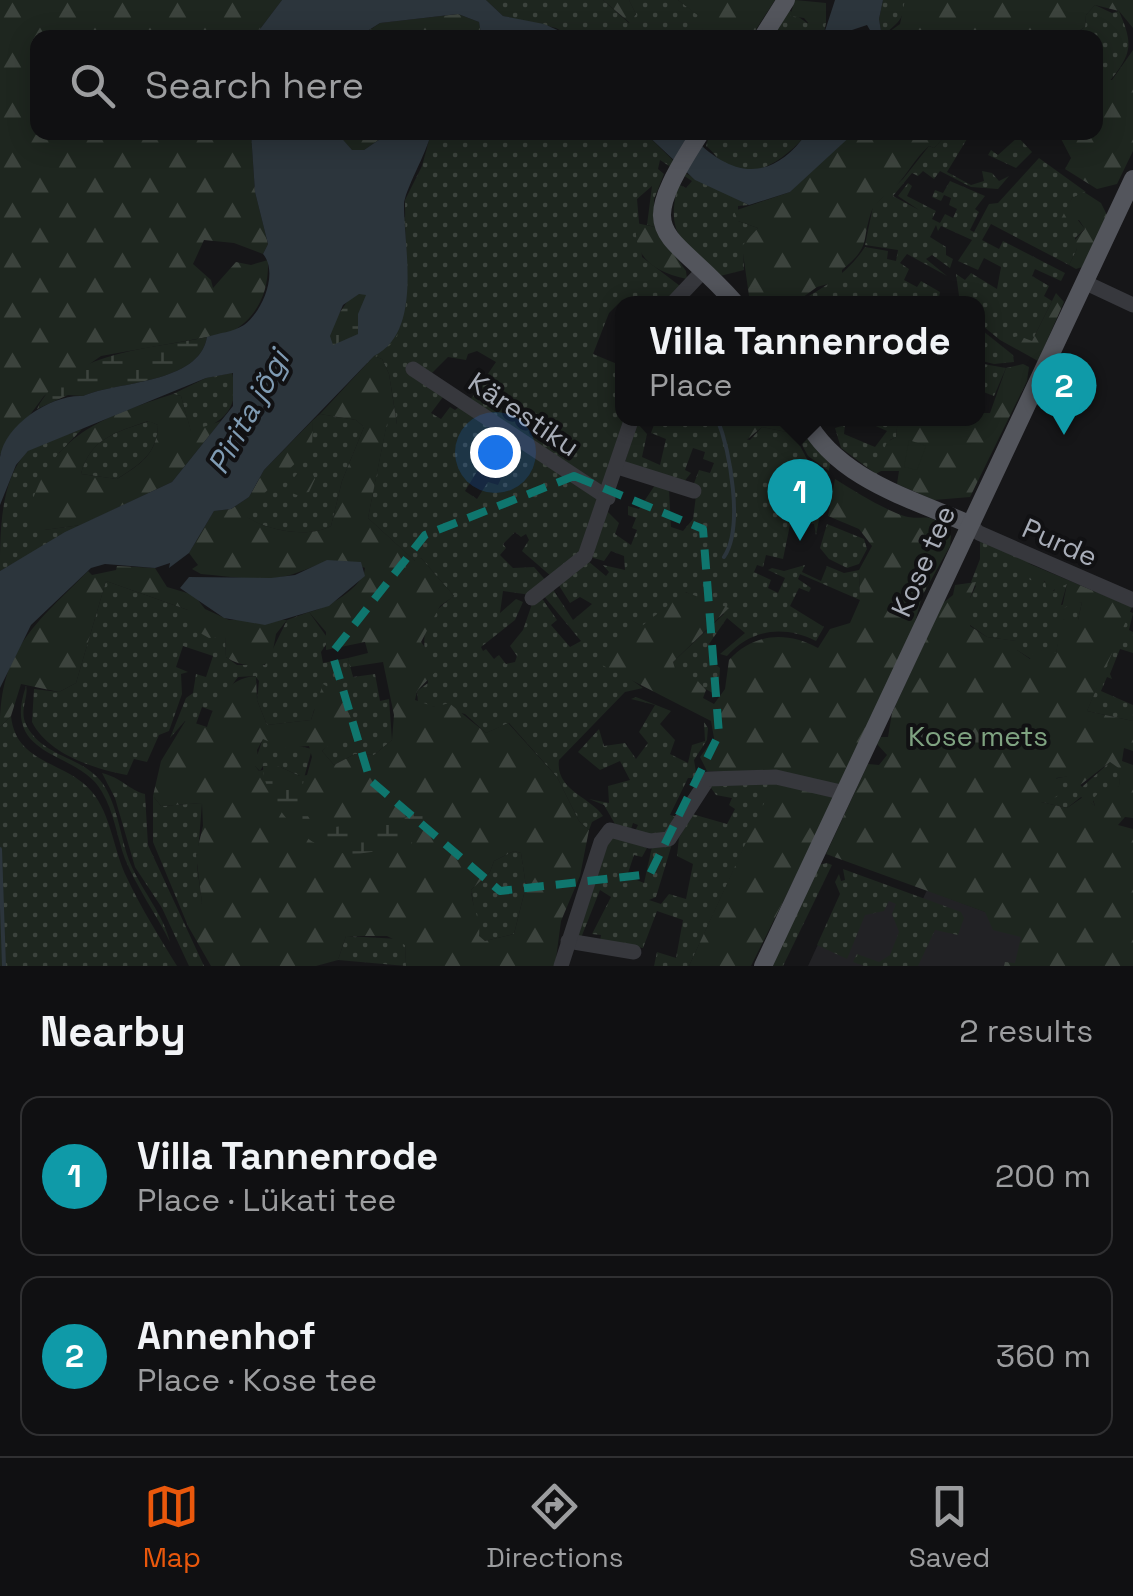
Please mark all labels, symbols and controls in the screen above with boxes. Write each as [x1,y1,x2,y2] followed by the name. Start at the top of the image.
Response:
[30,30,1103,140] search box
[65,58,120,113] icon: search
[145,61,364,109] text: Search here
[615,296,985,426] popup
[649,317,951,365] text: Villa Tannenrode
[198,340,300,481] water label: Pirita jõgi
[1032,352,1096,435] pin: 2
[462,364,586,464] street label: Kärestiku
[649,365,732,405] text: Place
[470,427,521,478] your location
[768,458,832,541] pin: 1
[883,500,963,622] street label: Kose tee
[1017,510,1103,574] street label: Purde
[908,718,1048,754] park label: Kose mets
[40,1005,186,1058] text: Nearby
[959,1011,1093,1051] text: 2 results
[137,1132,438,1180] text: Villa Tannenrode
[67,1156,82,1196] text: 1
[995,1156,1091,1196] text: 200 m
[137,1180,397,1220] text: Place · Lükati tee
[137,1312,316,1360] text: Annenhof
[65,1336,84,1376] text: 2
[996,1336,1091,1376] text: 360 m
[137,1360,377,1400] text: Place · Kose tee
[143,1479,201,1575] tab: Map
[486,1479,623,1575] tab: Directions
[909,1479,990,1575] tab: Saved

